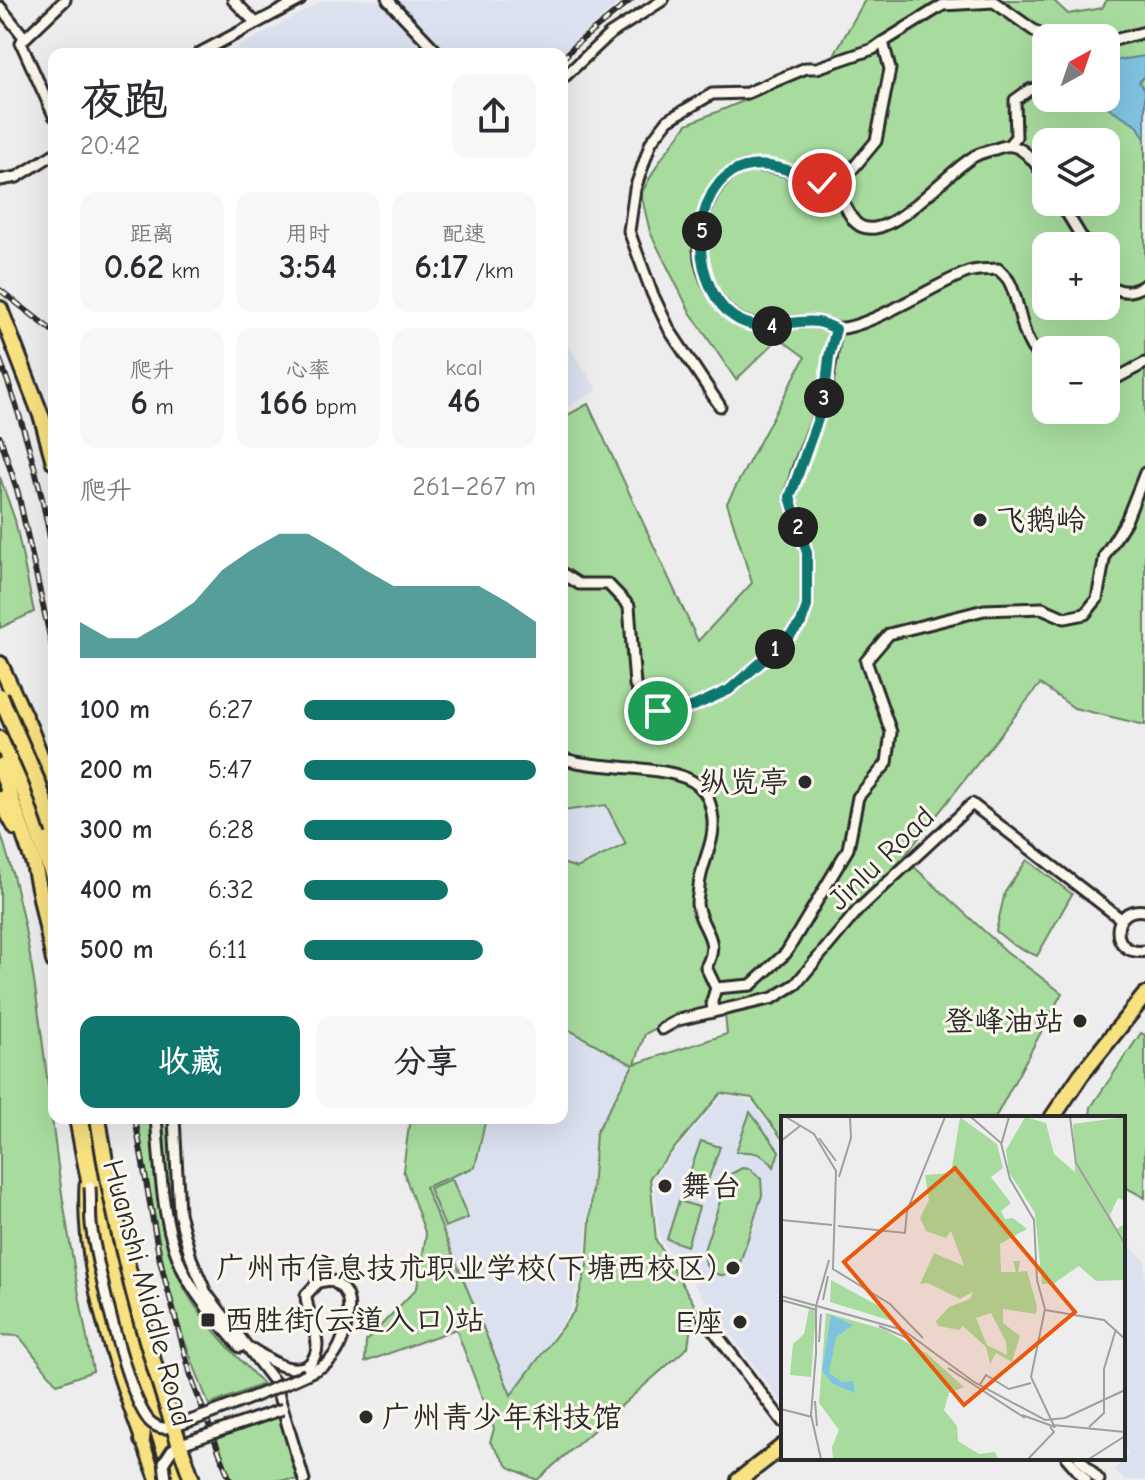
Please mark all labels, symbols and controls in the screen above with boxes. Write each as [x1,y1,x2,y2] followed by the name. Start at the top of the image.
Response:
[1032,24,1120,112] north arrow
[1032,24,1120,424] map controls
[452,74,536,158] button: share
[80,75,168,126] text: 夜跑
[1032,128,1120,216] button: layers
[80,131,140,161] text: 20:42
[788,149,856,217] pin
[800,161,844,205] icon: check
[682,211,722,251] pin: 5
[696,218,708,244] text: 5
[130,221,174,247] text: 距离
[286,221,330,247] text: 用时
[442,221,486,247] text: 配速
[1032,232,1120,320] button: +
[104,247,164,287] text: 0.62
[279,247,337,287] text: 3:54
[414,247,468,287] text: 6:17
[164,258,200,284] text: km
[468,258,514,284] text: /km
[752,306,792,346] pin: 4
[767,313,777,339] text: 4
[1032,336,1120,424] button: −
[446,355,482,381] text: kcal
[130,357,174,383] text: 爬升
[286,357,330,383] text: 心率
[804,378,844,418] pin: 3
[447,381,481,421] text: 46
[130,383,148,423] text: 6
[259,383,308,423] text: 166
[819,385,829,411] text: 3
[148,394,174,420] text: m
[308,394,357,420] text: bpm
[412,472,536,502] text: 261–267 m
[80,476,132,506] text: 爬升
[996,503,1086,538] place label: 飞鹅岭
[778,507,818,547] pin: 2
[971,511,989,529] marker: 飞鹅岭
[793,514,803,540] text: 2
[755,629,795,669] pin: 1
[771,636,779,662] text: 1
[624,677,692,745] pin
[636,689,680,733] icon: arrive
[80,695,150,725] text: 100 m
[208,695,253,725] text: 6:27
[80,755,153,785] text: 200 m
[208,755,252,785] text: 5:47
[699,765,789,800] place label: 纵览亭
[796,773,814,791] marker: 纵览亭
[821,799,942,917] street label: Jinlu Road
[80,815,153,845] text: 300 m
[208,815,254,845] text: 6:28
[80,875,152,905] text: 400 m
[208,875,254,905] text: 6:32
[80,935,154,965] text: 500 m
[208,935,247,965] text: 6:11
[944,1004,1064,1039] place label: 登峰油站
[1071,1012,1089,1030] marker: 登峰油站
[80,1016,300,1108] button: 收藏
[316,1016,536,1108] button: 分享
[781,1116,1125,1460] inset map
[95,1156,200,1430] street label: Huanshi Middle Road
[681,1169,741,1204] place label: 舞台
[656,1177,674,1195] marker: 舞台
[216,1251,717,1286] place label: 广州市信息技术职业学校(下塘西校区)
[724,1259,742,1277] marker: 广州市信息技术职业学校(下塘西校区)
[224,1303,485,1338] place label: 西胜街(云道入口)站
[676,1305,724,1340] place label: E座
[199,1311,217,1329] marker: 西胜街(云道入口)站
[731,1313,749,1331] marker: E座
[382,1400,622,1435] place label: 广州青少年科技馆
[357,1408,375,1426] marker: 广州青少年科技馆

